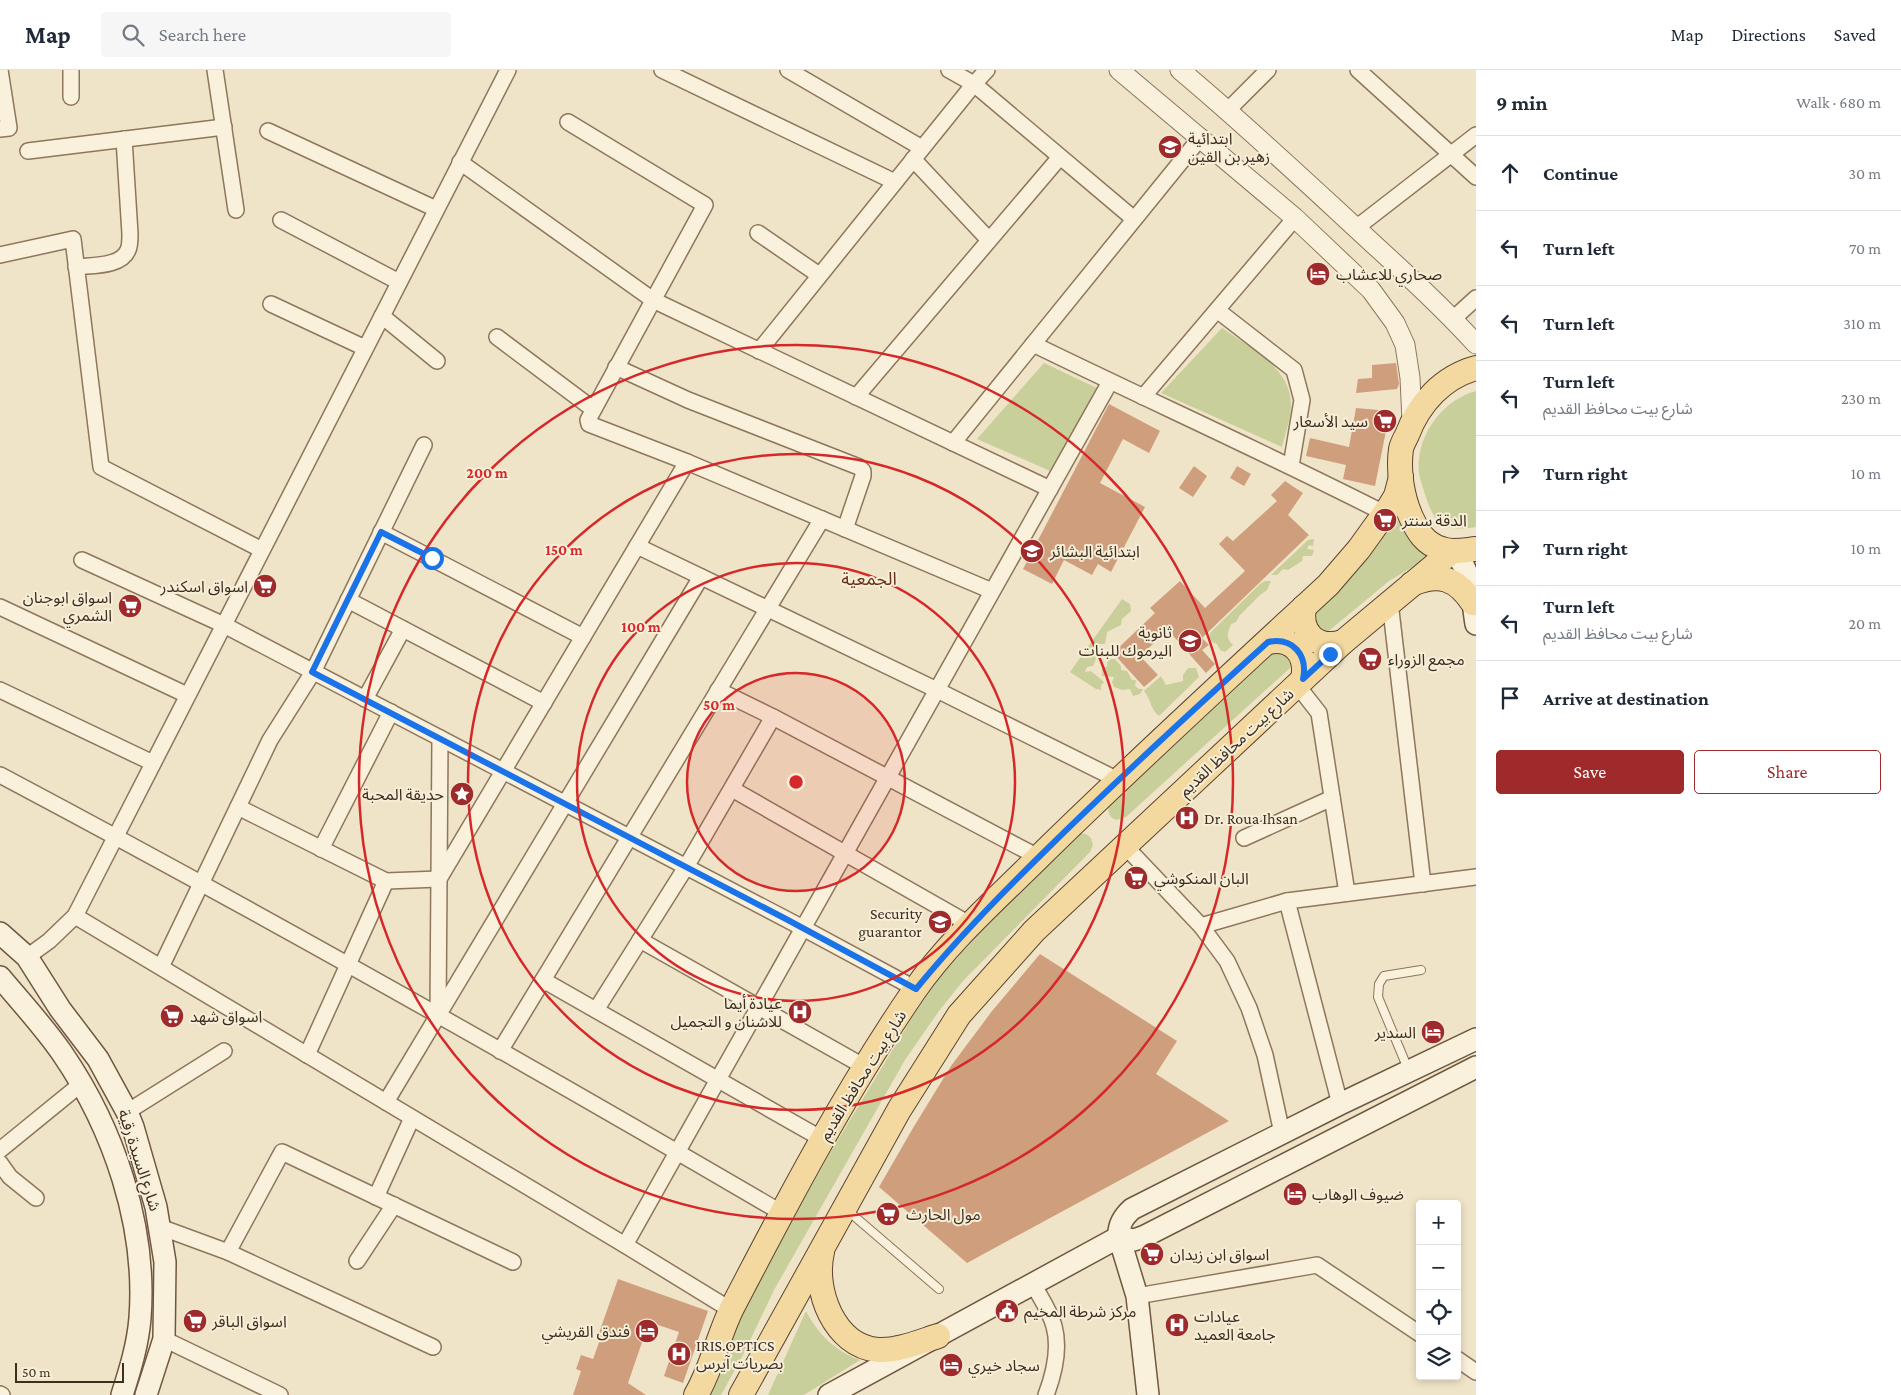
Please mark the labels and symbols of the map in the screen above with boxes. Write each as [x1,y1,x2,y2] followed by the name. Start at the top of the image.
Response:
[1188,130,1270,166] place label: ابتدائية زهير بن القين
[1157,134,1183,160] school or university icon: ابتدائية زهير بن القين
[1305,261,1331,287] hotel icon: صحاري للاعشاب
[1336,266,1442,287] place label: صحاري للاعشاب
[1372,408,1398,434] supermarket icon: سيد الأسعار
[1292,413,1368,431] place label: سيد الأسعار
[466,465,508,481] text: 200 m
[1372,507,1398,533] supermarket icon: الدقة سنتر
[1401,512,1467,530] place label: الدقة سنتر
[1019,538,1045,564] school or university icon: ابتدائية البشائر
[545,542,583,558] text: 150 m
[1049,543,1140,561] place label: ابتدائية البشائر
[421,547,444,570] route start
[841,569,897,589] district label: الجمعية
[252,573,278,599] supermarket icon: اسواق اسكندر
[160,578,248,596] place label: اسواق اسكندر
[23,589,112,628] place label: اسواق ابوجنان الشمري
[117,593,143,619] supermarket icon: اسواق ابوجنان الشمري
[621,619,661,635] text: 100 m
[1079,624,1172,660] place label: ثانوية اليرموك للبنات
[1177,628,1203,654] school or university icon: ثانوية اليرموك للبنات
[1319,643,1342,666] route end
[1357,646,1383,672] supermarket icon: مجمع الزوراء
[1388,651,1465,672] place label: مجمع الزوراء
[1176,685,1300,803] street label: شارع بيت محافظ القديم
[703,697,735,713] text: 50 m
[787,773,805,791] centre of rings
[449,781,475,807] place icon: حديقة المحبة
[362,786,444,803] place label: حديقة المحبة
[1174,805,1200,831] hospital icon: Dr. Roua Ihsan
[1204,810,1298,827] place label: Dr. Roua Ihsan
[1123,865,1149,891] supermarket icon: البان المنكوشي
[1154,870,1249,891] place label: البان المنكوشي
[858,905,923,941] place label: Security guarantor
[927,909,953,935] school or university icon: Security guarantor
[670,994,782,1031] place label: عيادة أيما للاسنان و التجميل
[787,999,813,1025] hospital icon: عيادة أيما للاسنان و التجميل
[159,1003,185,1029] supermarket icon: اسواق شهد
[816,1007,913,1145] street label: شارع بيت محافظ القديم
[190,1008,262,1026] place label: اسواق شهد
[1420,1019,1446,1045] hotel icon: السدير
[1374,1024,1416,1042] place label: السدير
[111,1107,164,1214] street label: شارع السيدة رقية
[1282,1181,1308,1207] hotel icon: ضيوف الوهاب
[1312,1186,1404,1204] place label: ضيوف الوهاب
[875,1201,901,1227] supermarket icon: مول الحارث
[906,1206,981,1225] place label: مول الحارث
[1139,1241,1165,1267] supermarket icon: اسواق ابن زيدان
[1170,1246,1269,1264] place label: اسواق ابن زيدان
[994,1298,1020,1324] public building icon: مركز شرطة المخيم
[1024,1303,1136,1324] place label: مركز شرطة المخيم
[182,1308,208,1334] supermarket icon: اسواق الباقر
[1194,1308,1276,1343] place label: عيادات جامعة العميد
[1164,1312,1190,1338] hospital icon: عيادات جامعة العميد
[211,1313,287,1331] place label: اسواق الباقر
[634,1318,660,1344] hotel icon: فندق القريشي
[542,1323,630,1344] place label: فندق القريشي
[696,1337,783,1373] place label: IRIS.OPTICS بصريات آيرس
[666,1341,692,1367] hospital icon: IRIS.OPTICS بصريات آيرس
[938,1352,964,1378] hotel icon: سجاد خيري
[968,1357,1040,1378] place label: سجاد خيري
[15,1360,124,1383] scale bar

